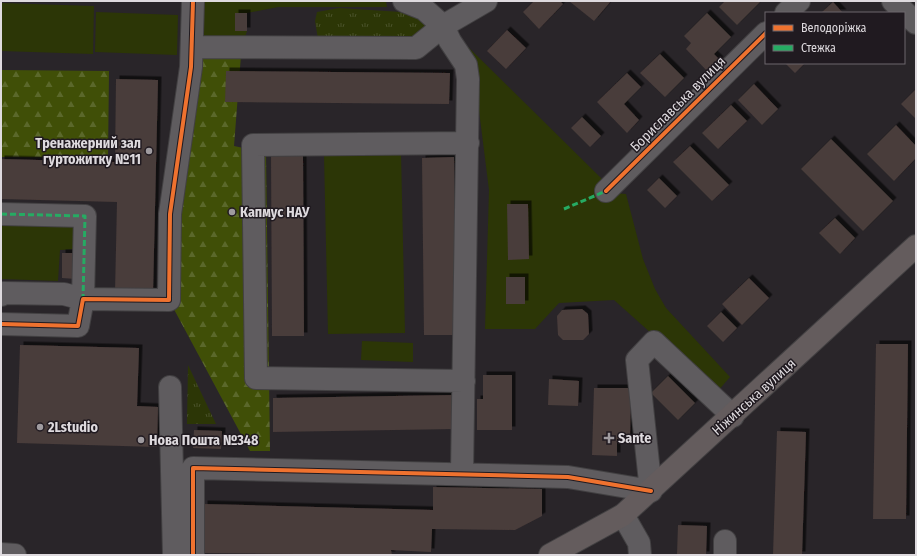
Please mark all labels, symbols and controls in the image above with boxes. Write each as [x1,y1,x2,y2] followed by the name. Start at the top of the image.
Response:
[765,12,905,64] legend
[801,21,867,35] text: Велодоріжка
[801,41,836,55] text: Стежка
[627,53,729,155] street label: Бориславська вулиця
[35,135,141,168] place label: Тренажерний зал гуртожитку №11
[144,146,154,156] marker: Тренажерний зал гуртожитку №11
[240,204,310,221] place label: Капмус НАУ
[227,207,237,217] marker: Капмус НАУ
[709,355,799,439] street label: Ніжинська вулиця
[47,419,98,436] place label: 2Lstudio
[35,422,45,432] marker: 2Lstudio
[618,430,651,447] place label: Sante
[149,432,259,449] place label: Нова Пошта №348
[603,432,615,444] marker: Sante
[136,435,146,445] marker: Нова Пошта №348

